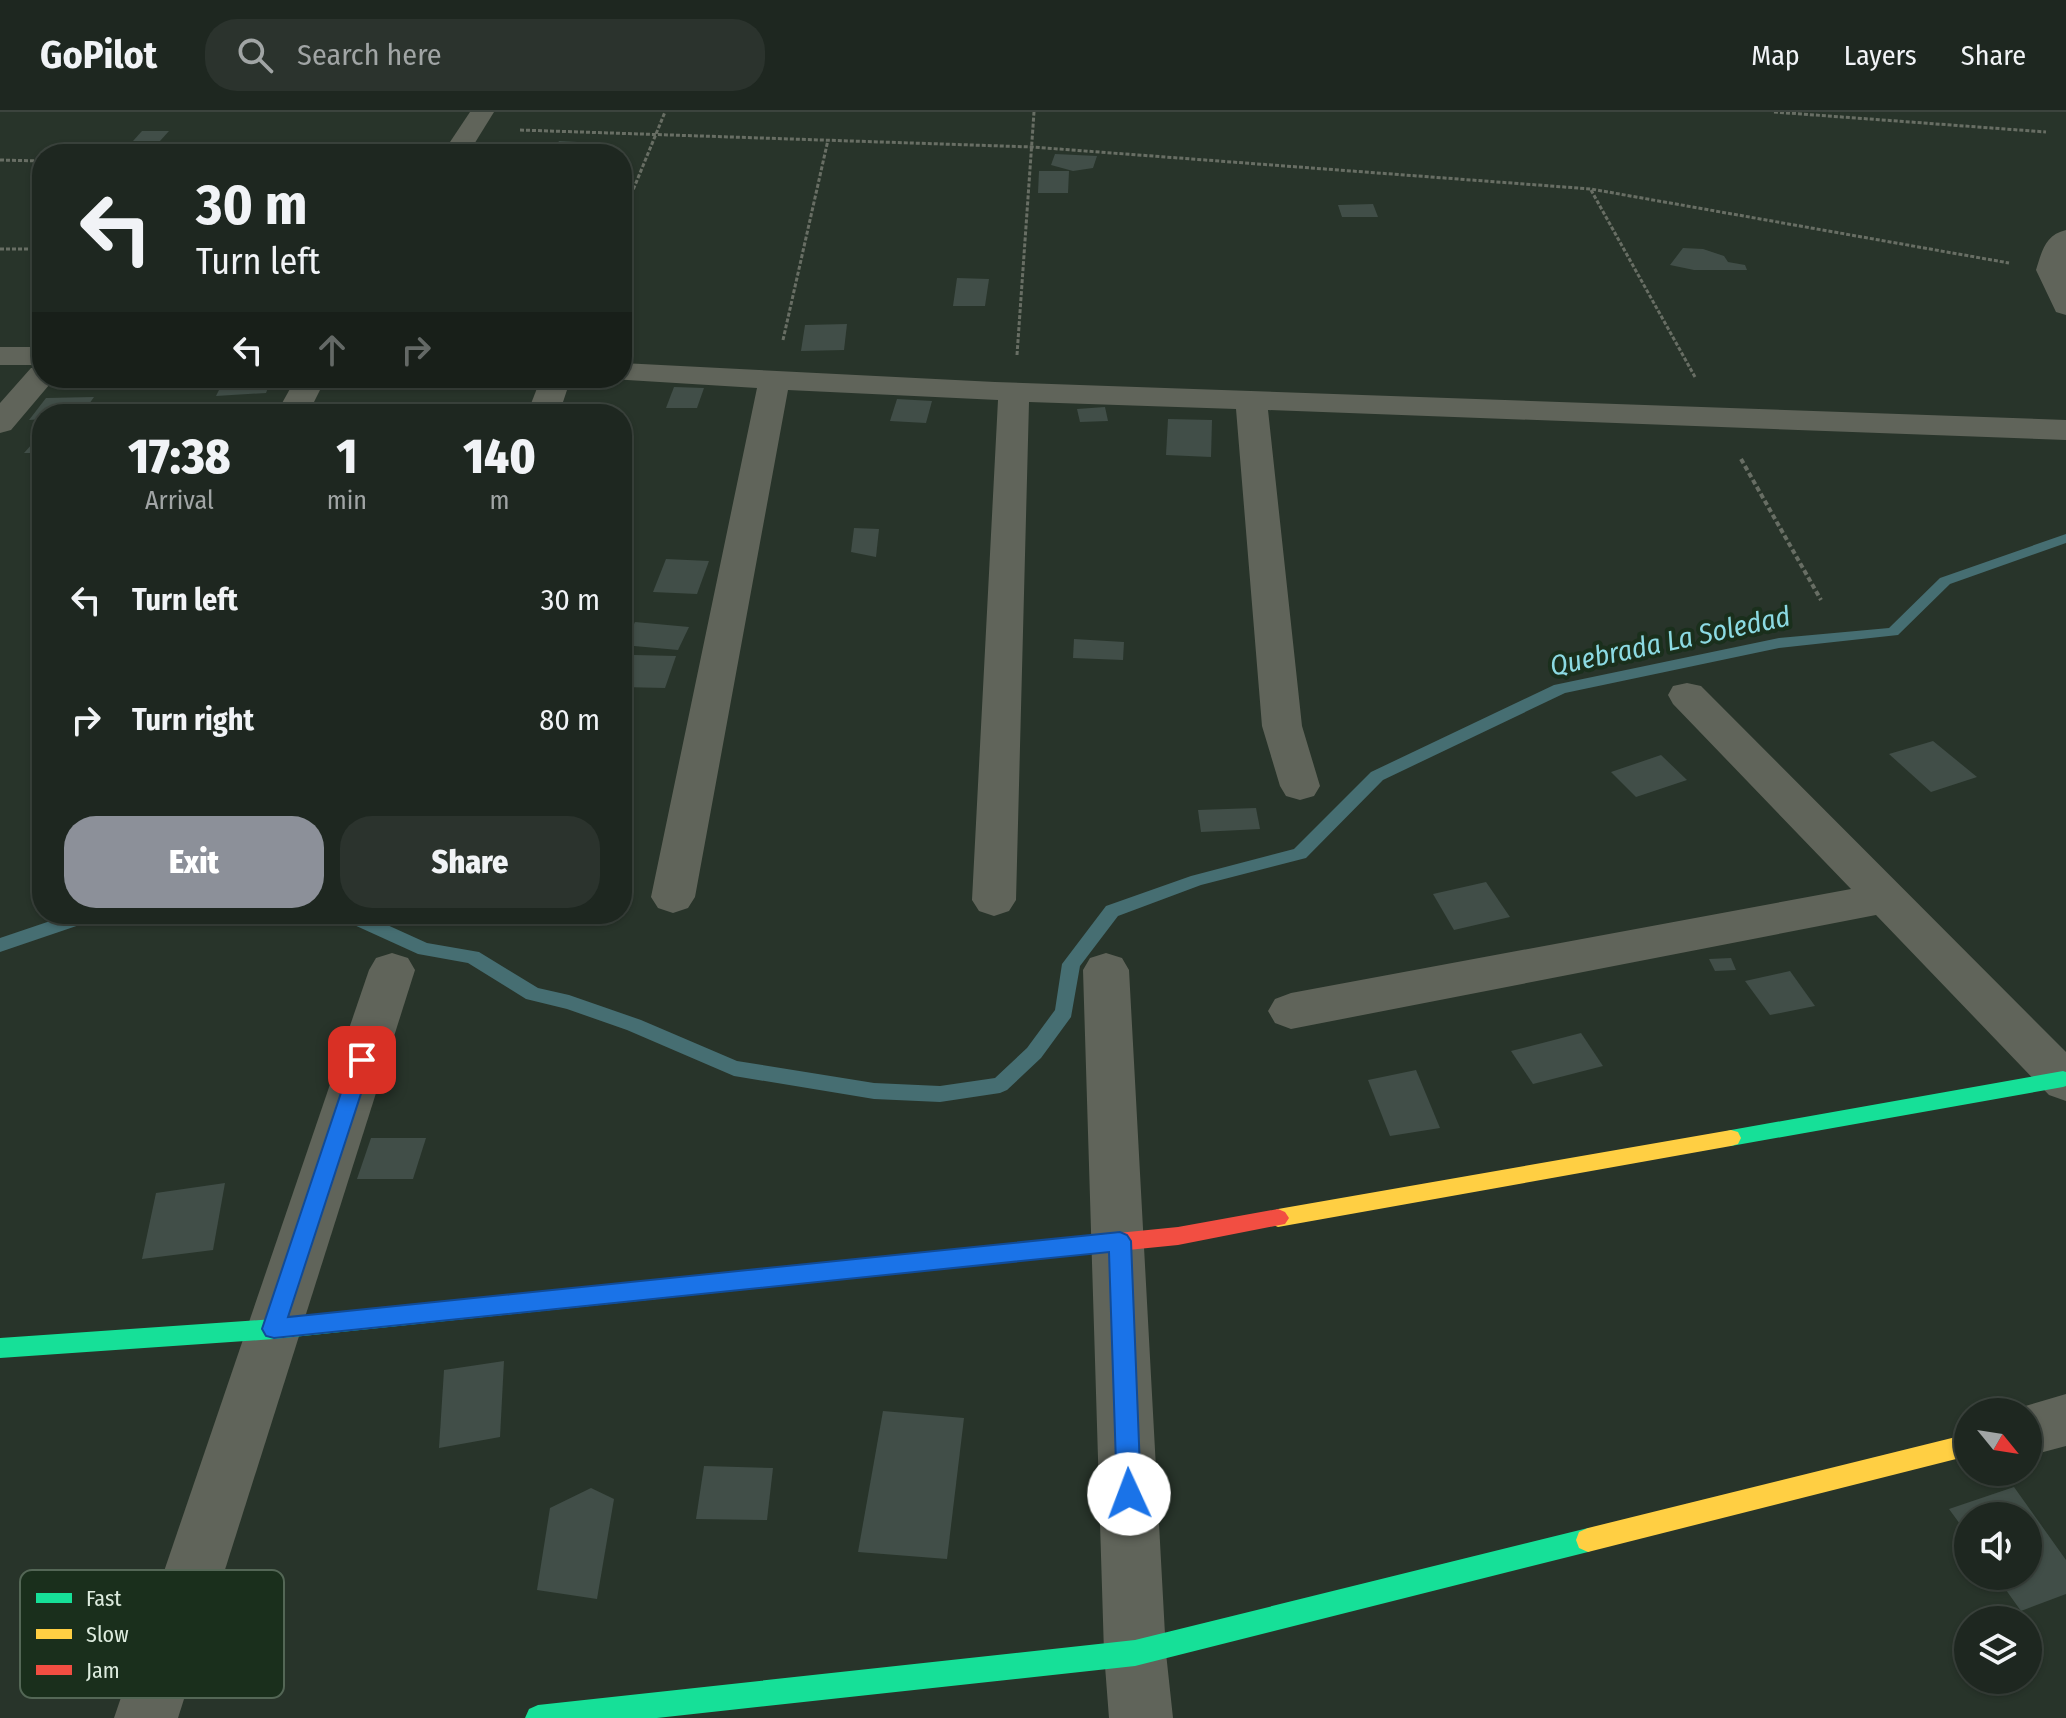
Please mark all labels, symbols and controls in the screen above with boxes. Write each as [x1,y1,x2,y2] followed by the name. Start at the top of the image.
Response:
[205,19,765,91] search box
[40,32,157,78] text: GoPilot
[233,33,277,77] icon: search
[297,37,442,73] text: Search here
[1751,39,1800,72] text: Map
[1844,39,1917,72] text: Layers
[1961,39,2026,72] text: Share
[196,172,307,239] text: 30 m
[64,176,168,280] icon: left
[196,240,320,284] text: Turn left
[226,328,270,372] icon: left
[310,328,354,372] icon: ahead
[394,328,438,372] icon: right
[128,428,231,486] text: 17:38
[337,428,357,486] text: 1
[463,428,536,486] text: 140
[145,485,214,516] text: Arrival
[327,485,367,516] text: min
[490,485,510,516] text: m
[64,578,108,622] icon: left
[132,582,238,618] text: Turn left
[541,582,600,618] text: 30 m
[1547,599,1793,683] water label: Quebrada La Soledad
[64,698,108,742] icon: right
[132,702,254,738] text: Turn right
[539,702,600,738] text: 80 m
[64,816,324,908] button: Exit
[340,816,600,908] button: Share
[328,1026,396,1094] pin
[340,1038,384,1082] icon: arrive
[1954,1398,2042,1486] north arrow
[1954,1398,2042,1694] map controls
[1087,1452,1171,1536] position arrow
[1954,1502,2042,1590] button: sound
[20,1570,284,1698] legend
[86,1585,122,1612] text: Fast
[1954,1606,2042,1694] button: layers
[86,1621,129,1648] text: Slow
[86,1657,120,1684] text: Jam

